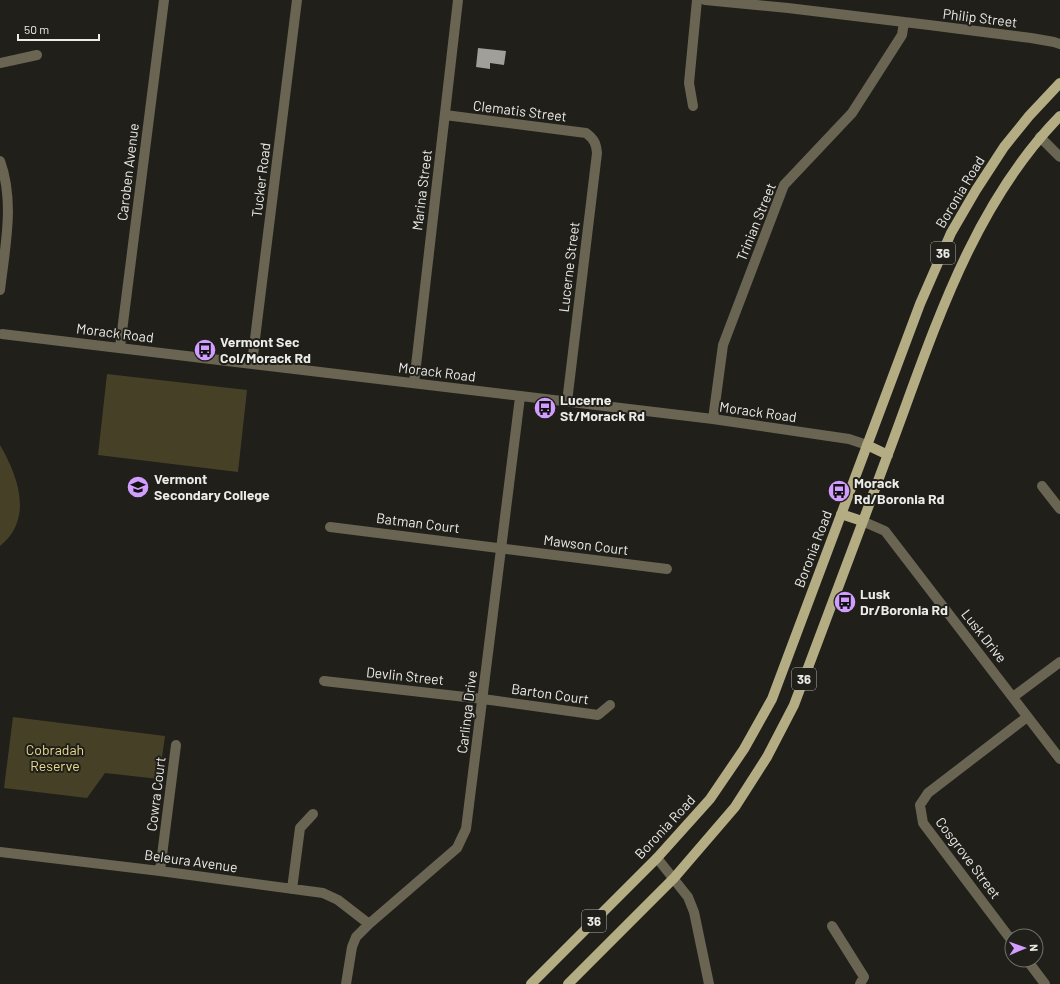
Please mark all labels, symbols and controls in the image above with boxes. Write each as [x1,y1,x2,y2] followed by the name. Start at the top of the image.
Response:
[942,4,1018,31] street label: Philip Street
[18,16,99,42] scale bar
[24,22,49,36] text: 50 m
[472,96,568,125] street label: Clematis Street
[113,122,142,222] street label: Caroben Avenue
[247,142,274,218] street label: Tucker Road
[408,148,435,231] street label: Marina Street
[931,153,988,231] street label: Boronia Road
[732,180,779,263] street label: Trinian Street
[555,221,582,313] street label: Lucerne Street
[931,242,955,264] road number: 36
[75,319,155,346] street label: Morack Road
[220,333,311,366] place label: Vermont Sec Col/Morack Rd
[192,337,218,363] bus stop icon: Vermont Sec Col/Morack Rd
[397,358,477,385] street label: Morack Road
[560,391,645,424] place label: Lucerne St/Morack Rd
[532,395,558,421] bus stop icon: Lucerne St/Morack Rd
[718,398,798,425] street label: Morack Road
[154,470,270,503] place label: Vermont Secondary College
[125,474,151,500] school or university icon: Vermont Secondary College
[854,474,944,507] place label: Morack Rd/Boronia Rd
[826,478,852,504] bus stop icon: Morack Rd/Boronia Rd
[790,508,835,590] street label: Boronia Road
[375,509,461,536] street label: Batman Court
[543,531,630,558] street label: Mawson Court
[860,585,948,618] place label: Lusk Dr/Boronia Rd
[832,589,858,615] bus stop icon: Lusk Dr/Boronia Rd
[958,606,1011,666] street label: Lusk Drive
[365,663,445,688] street label: Devlin Street
[792,668,816,690] road number: 36
[453,669,480,754] street label: Carlinga Drive
[510,680,590,707] street label: Barton Court
[26,741,84,774] park label: Cobradah Reserve
[142,756,169,832] street label: Cowra Court
[631,791,699,862] street label: Boronia Road
[932,814,1005,902] street label: Cosgrove Street
[143,846,239,875] street label: Beleura Avenue
[582,910,606,932] road number: 36
[1004,928,1044,968] north arrow
[1028,944,1041,952] text: N

